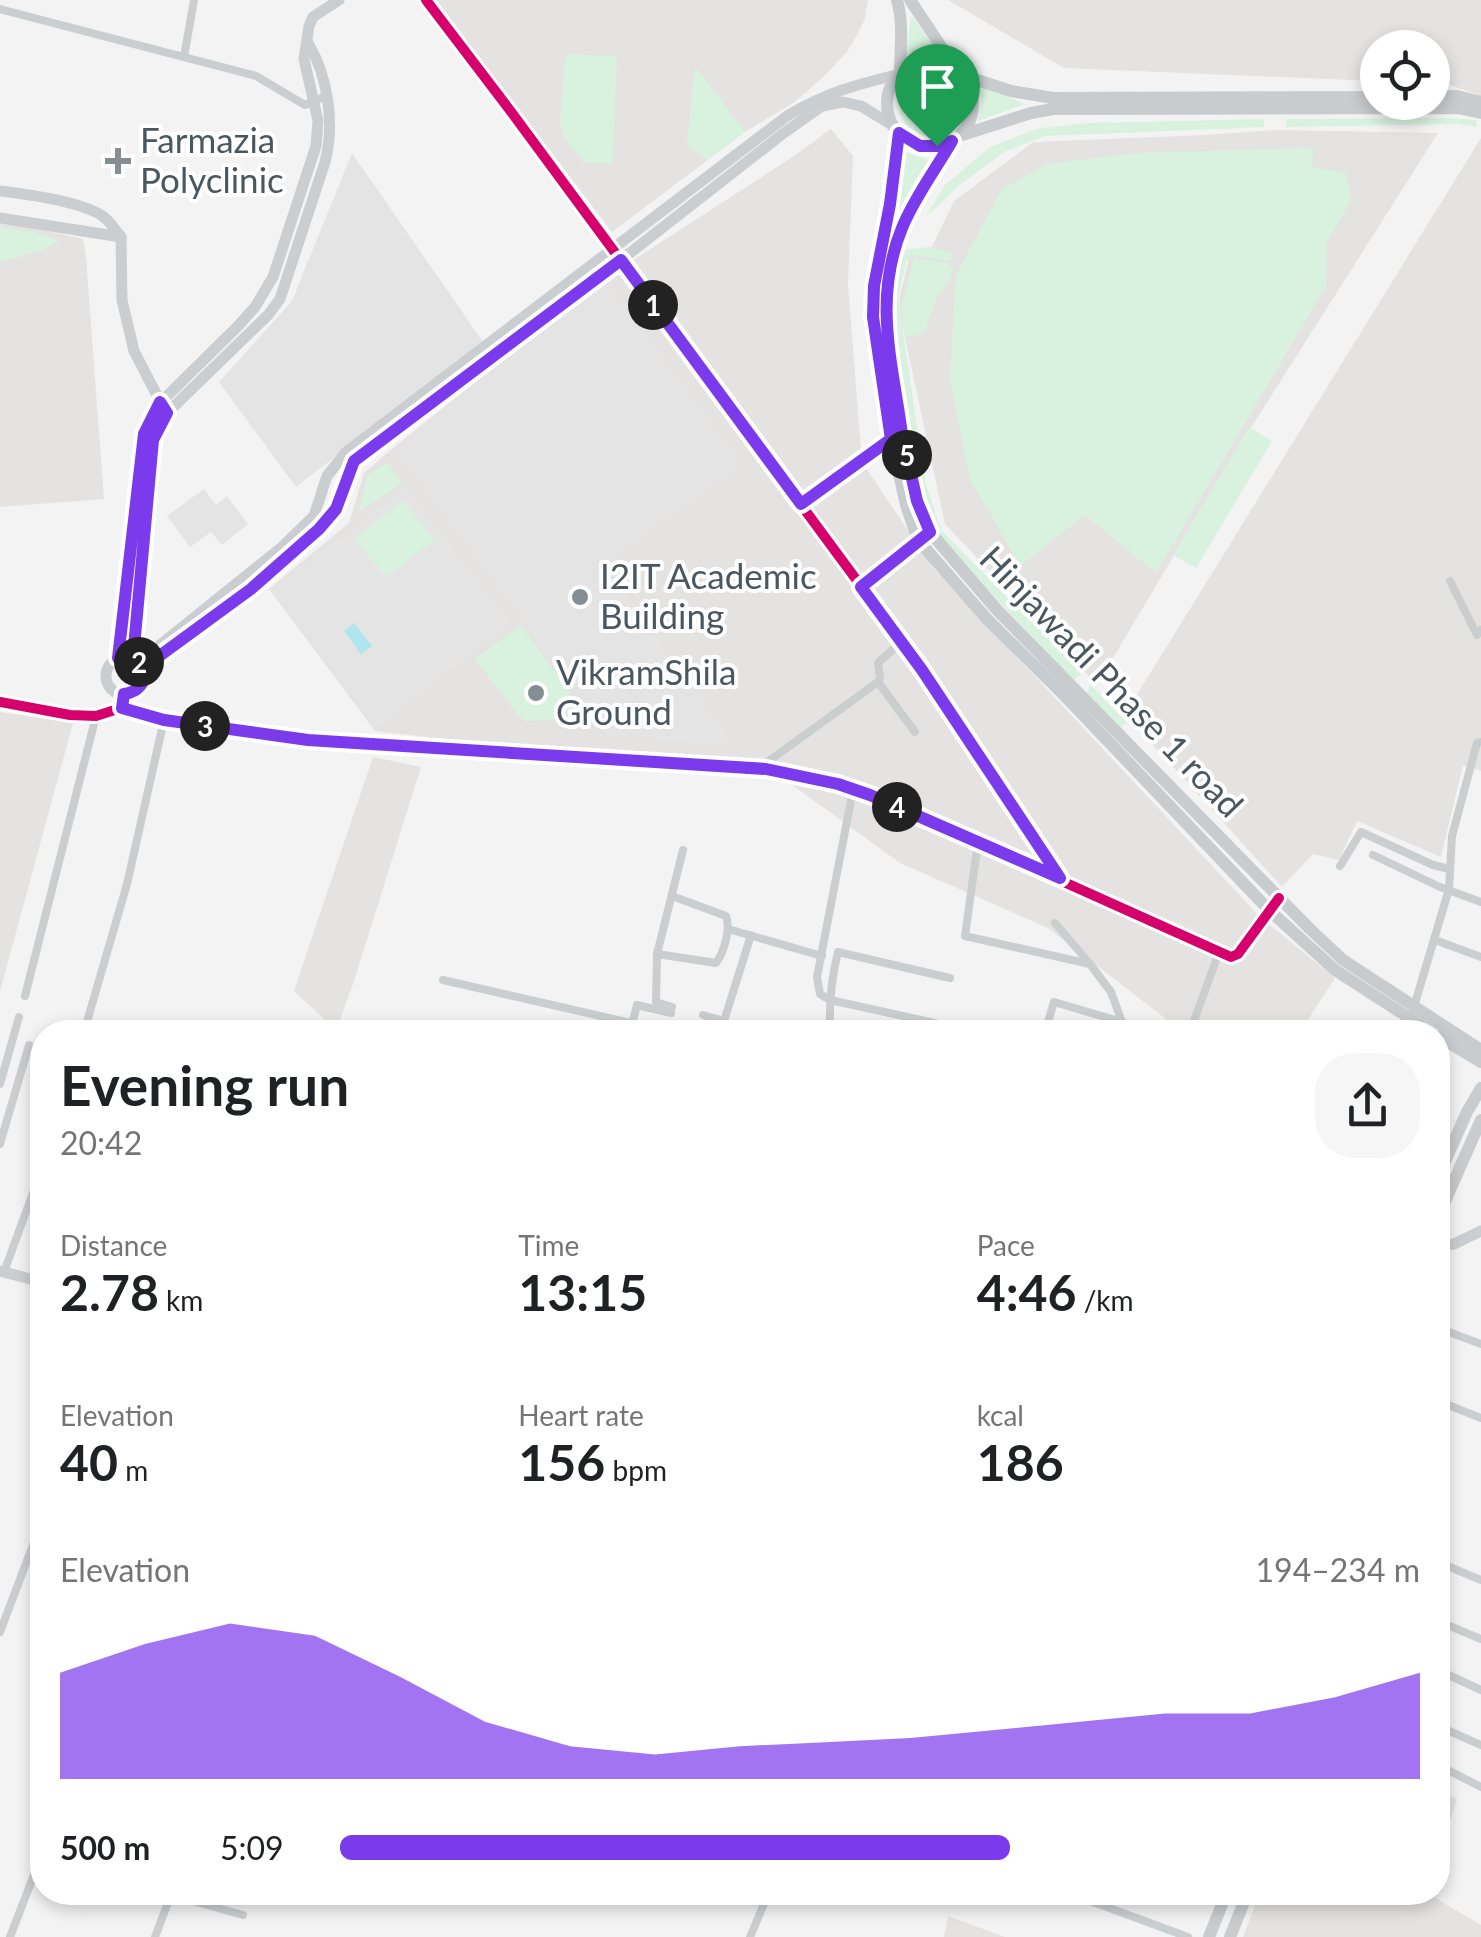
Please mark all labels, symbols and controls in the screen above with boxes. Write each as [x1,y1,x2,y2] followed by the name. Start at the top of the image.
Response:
[1360,30,1450,120] map controls
[1360,30,1450,120] button: locate
[895,44,980,147] pin
[910,59,965,114] icon: arrive
[140,118,284,200] place label: Farmazia Polyclinic
[105,148,131,174] marker: Farmazia Polyclinic
[628,280,678,330] pin: 1
[645,288,661,322] text: 1
[882,430,932,480] pin: 5
[899,438,915,472] text: 5
[972,536,1253,825] street label: Hinjawadi Phase 1 road
[600,554,817,636] place label: I2IT Academic Building
[569,586,591,608] marker: I2IT Academic Building
[114,637,164,687] pin: 2
[131,645,147,679] text: 2
[556,650,736,732] place label: VikramShila Ground
[525,682,547,704] marker: VikramShila Ground
[180,701,230,751] pin: 3
[197,709,213,743] text: 3
[872,782,922,832] pin: 4
[889,790,905,824] text: 4
[60,1052,349,1118] text: Evening run
[1315,1053,1420,1158] button: share
[60,1123,142,1162] text: 20:42
[60,1228,167,1262] text: Distance
[518,1228,579,1262] text: Time
[977,1228,1035,1262] text: Pace
[60,1262,159,1322] text: 2.78
[518,1262,647,1322] text: 13:15
[977,1262,1077,1322] text: 4:46
[159,1283,203,1317] text: km
[1077,1283,1134,1317] text: /km
[60,1398,174,1432] text: Elevation
[518,1398,644,1432] text: Heart rate
[977,1398,1024,1432] text: kcal
[60,1432,118,1492] text: 40
[518,1432,605,1492] text: 156
[977,1432,1064,1492] text: 186
[118,1453,148,1487] text: m
[605,1453,667,1487] text: bpm
[60,1550,190,1589] text: Elevation
[1256,1550,1420,1589] text: 194–234 m
[60,1828,150,1867] text: 500 m
[220,1828,284,1867] text: 5:09

